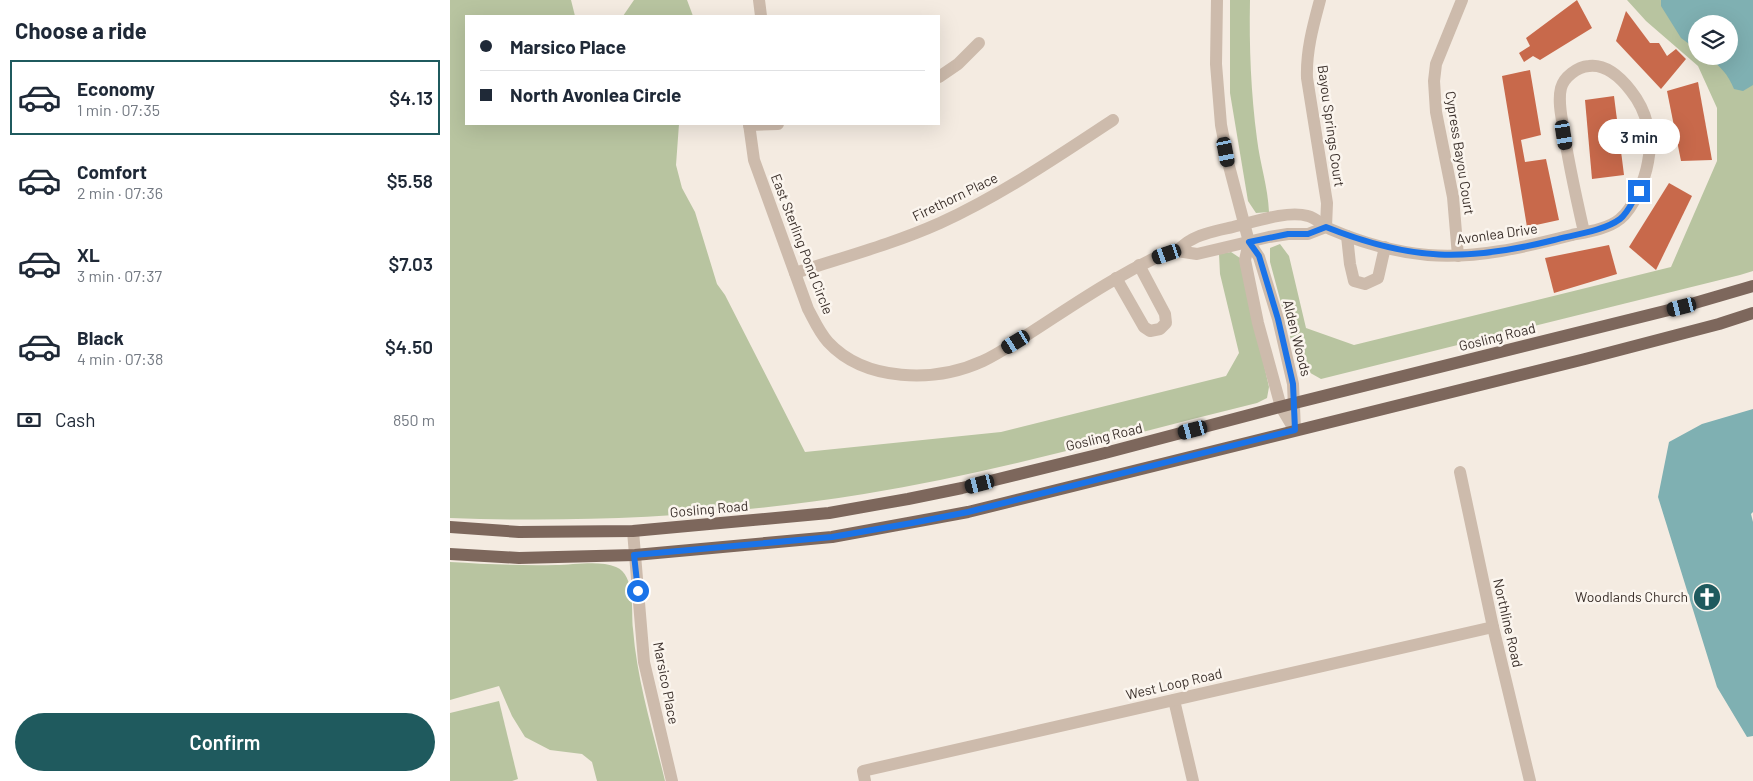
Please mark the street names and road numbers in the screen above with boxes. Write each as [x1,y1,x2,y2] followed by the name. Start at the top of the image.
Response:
[1315,64,1348,188] street label: Bayou Springs Court
[1442,90,1479,216] street label: Cypress Bayou Court
[909,169,1000,225] street label: Firethorn Place
[768,171,837,316] street label: East Sterling Pond Circle
[1455,219,1538,248] street label: Avonlea Drive
[1280,298,1315,378] street label: Alden Woods
[1457,319,1537,354] street label: Gosling Road
[1064,419,1144,454] street label: Gosling Road
[669,497,749,520] street label: Gosling Road
[1490,577,1527,669] street label: Northline Road
[650,640,683,726] street label: Marsico Place
[1124,664,1224,703] street label: West Loop Road

